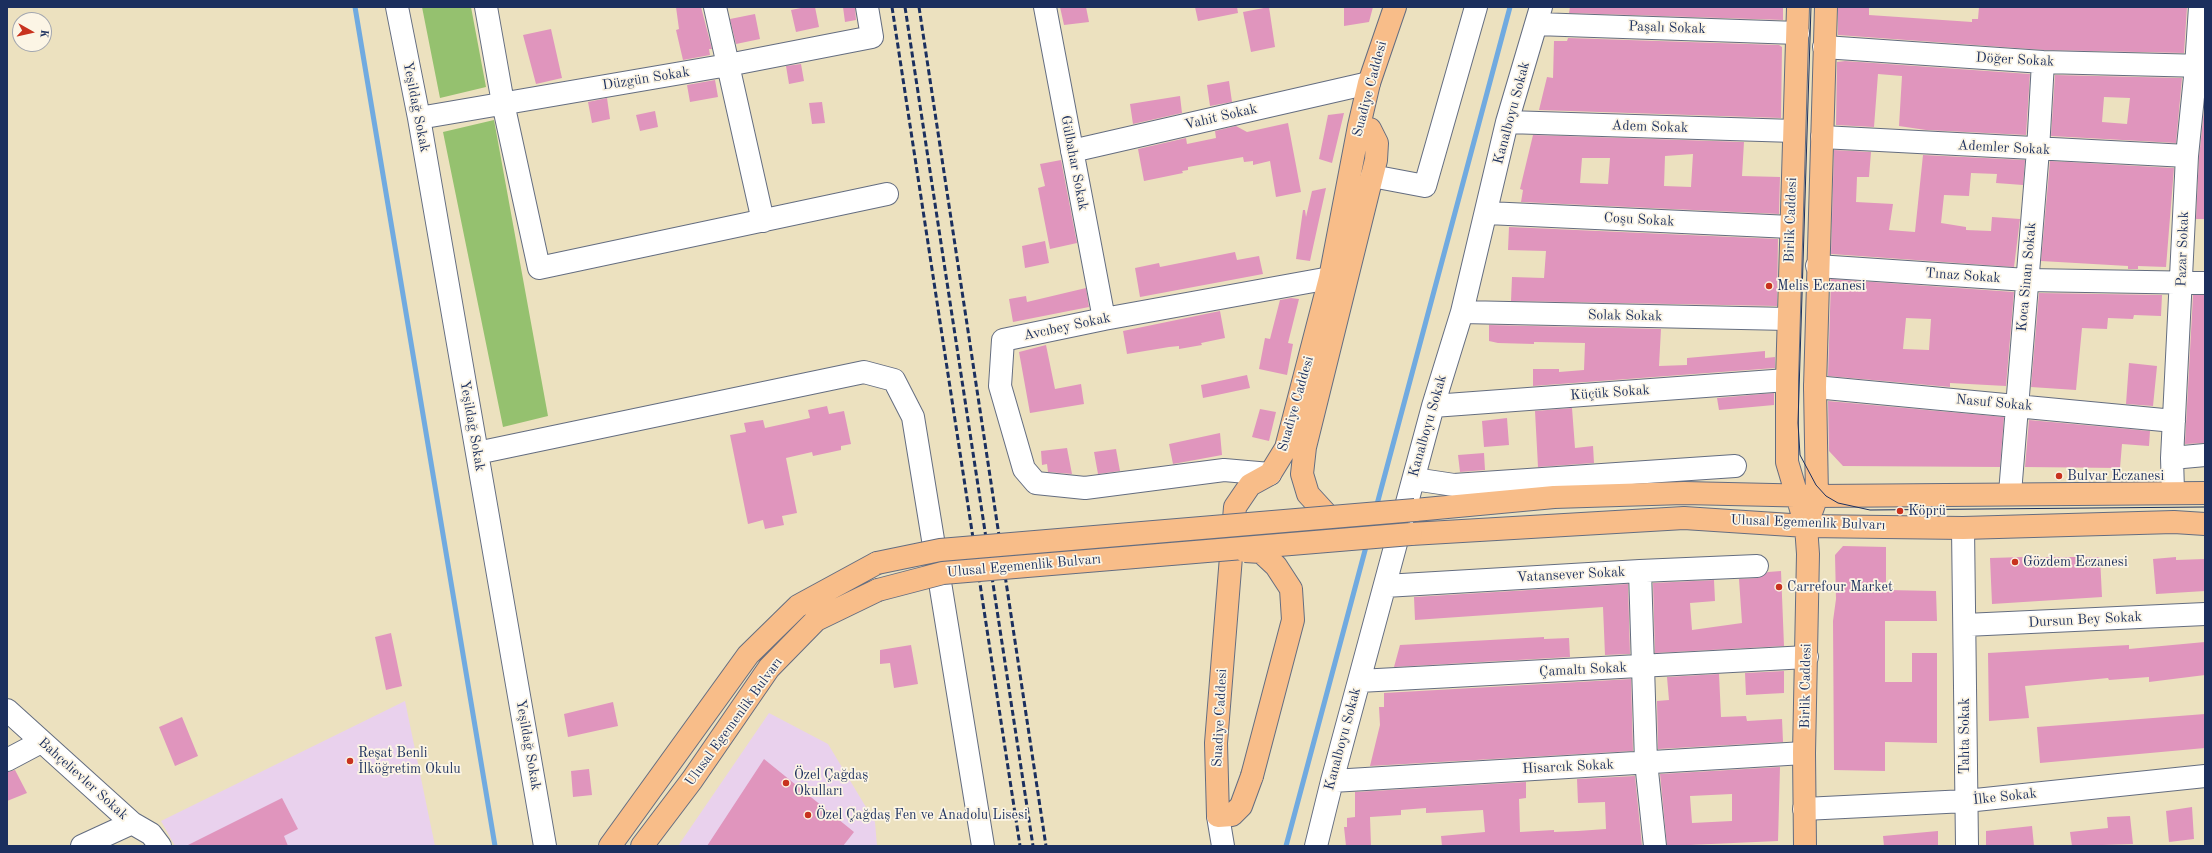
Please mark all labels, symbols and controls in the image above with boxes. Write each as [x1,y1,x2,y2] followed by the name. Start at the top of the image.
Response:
[12,12,52,52] north arrow
[1628,18,1706,38] street label: Paşalı Sokak
[37,29,49,39] text: K
[1349,39,1391,139] street label: Suadiye Caddesi
[1975,50,2055,70] street label: Döğer Sokak
[399,60,433,154] street label: Yeşildağ Sokak
[1490,60,1534,166] street label: Kanalboyu Sokak
[601,64,691,94] street label: Düzgün Sokak
[1183,101,1259,133] street label: Vahit Sokak
[1057,114,1091,212] street label: Gülbahar Sokak
[1611,117,1689,137] street label: Adem Sokak
[1957,137,2051,159] street label: Ademler Sokak
[1781,177,1801,263] street label: Birlik Caddesi
[1603,210,1675,230] street label: Coşu Sokak
[2173,211,2193,287] street label: Pazar Sokak
[2014,221,2040,333] street label: Koca Sinan Sokak
[1925,265,2001,287] street label: Tınaz Sokak
[1777,278,1865,294] place label: Melis Eczanesi
[1764,281,1774,291] marker: Melis Eczanesi
[1588,307,1662,325] street label: Solak Sokak
[1022,310,1112,344] street label: Avcıbey Sokak
[1274,354,1318,454] street label: Suadiye Caddesi
[1405,373,1451,479] street label: Kanalboyu Sokak
[456,379,488,473] street label: Yeşildağ Sokak
[1570,382,1650,404] street label: Küçük Sokak
[1955,391,2033,415] street label: Nasuf Sokak
[2067,468,2164,484] place label: Bulvar Eczanesi
[2054,471,2064,481] marker: Bulvar Eczanesi
[1908,503,1946,519] place label: Köprü
[1895,506,1905,516] marker: Köprü
[1730,512,1886,534] street label: Ulusal Egemenlik Bulvarı
[946,551,1102,581] street label: Ulusal Egemenlik Bulvarı
[2023,554,2128,570] place label: Gözdem Eczanesi
[2010,557,2020,567] marker: Gözdem Eczanesi
[1516,564,1626,586] street label: Vatansever Sokak
[1787,579,1893,595] place label: Carrefour Market
[1774,582,1784,592] marker: Carrefour Market
[2028,609,2142,631] street label: Dursun Bey Sokak
[1797,643,1815,729] street label: Birlik Caddesi
[682,654,786,790] street label: Ulusal Egemenlik Bulvarı
[1539,659,1627,681] street label: Çamaltı Sokak
[1209,668,1231,768] street label: Suadiye Caddesi
[1321,686,1365,792] street label: Kanalboyu Sokak
[512,698,544,792] street label: Yeşildağ Sokak
[1957,698,1973,774] street label: Tahta Sokak
[35,734,131,824] street label: Bahçelievler Sokak
[358,745,461,778] place label: Reşat Benli İlköğretim Okulu
[345,756,355,766] marker: Reşat Benli İlköğretim Okulu
[1522,756,1614,778] street label: Hisarcık Sokak
[794,767,868,800] place label: Özel Çağdaş Okulları
[781,778,791,788] marker: Özel Çağdaş Okulları
[1972,785,2038,809] street label: İlke Sokak
[816,807,1028,823] place label: Özel Çağdaş Fen ve Anadolu Lisesi
[803,810,813,820] marker: Özel Çağdaş Fen ve Anadolu Lisesi

